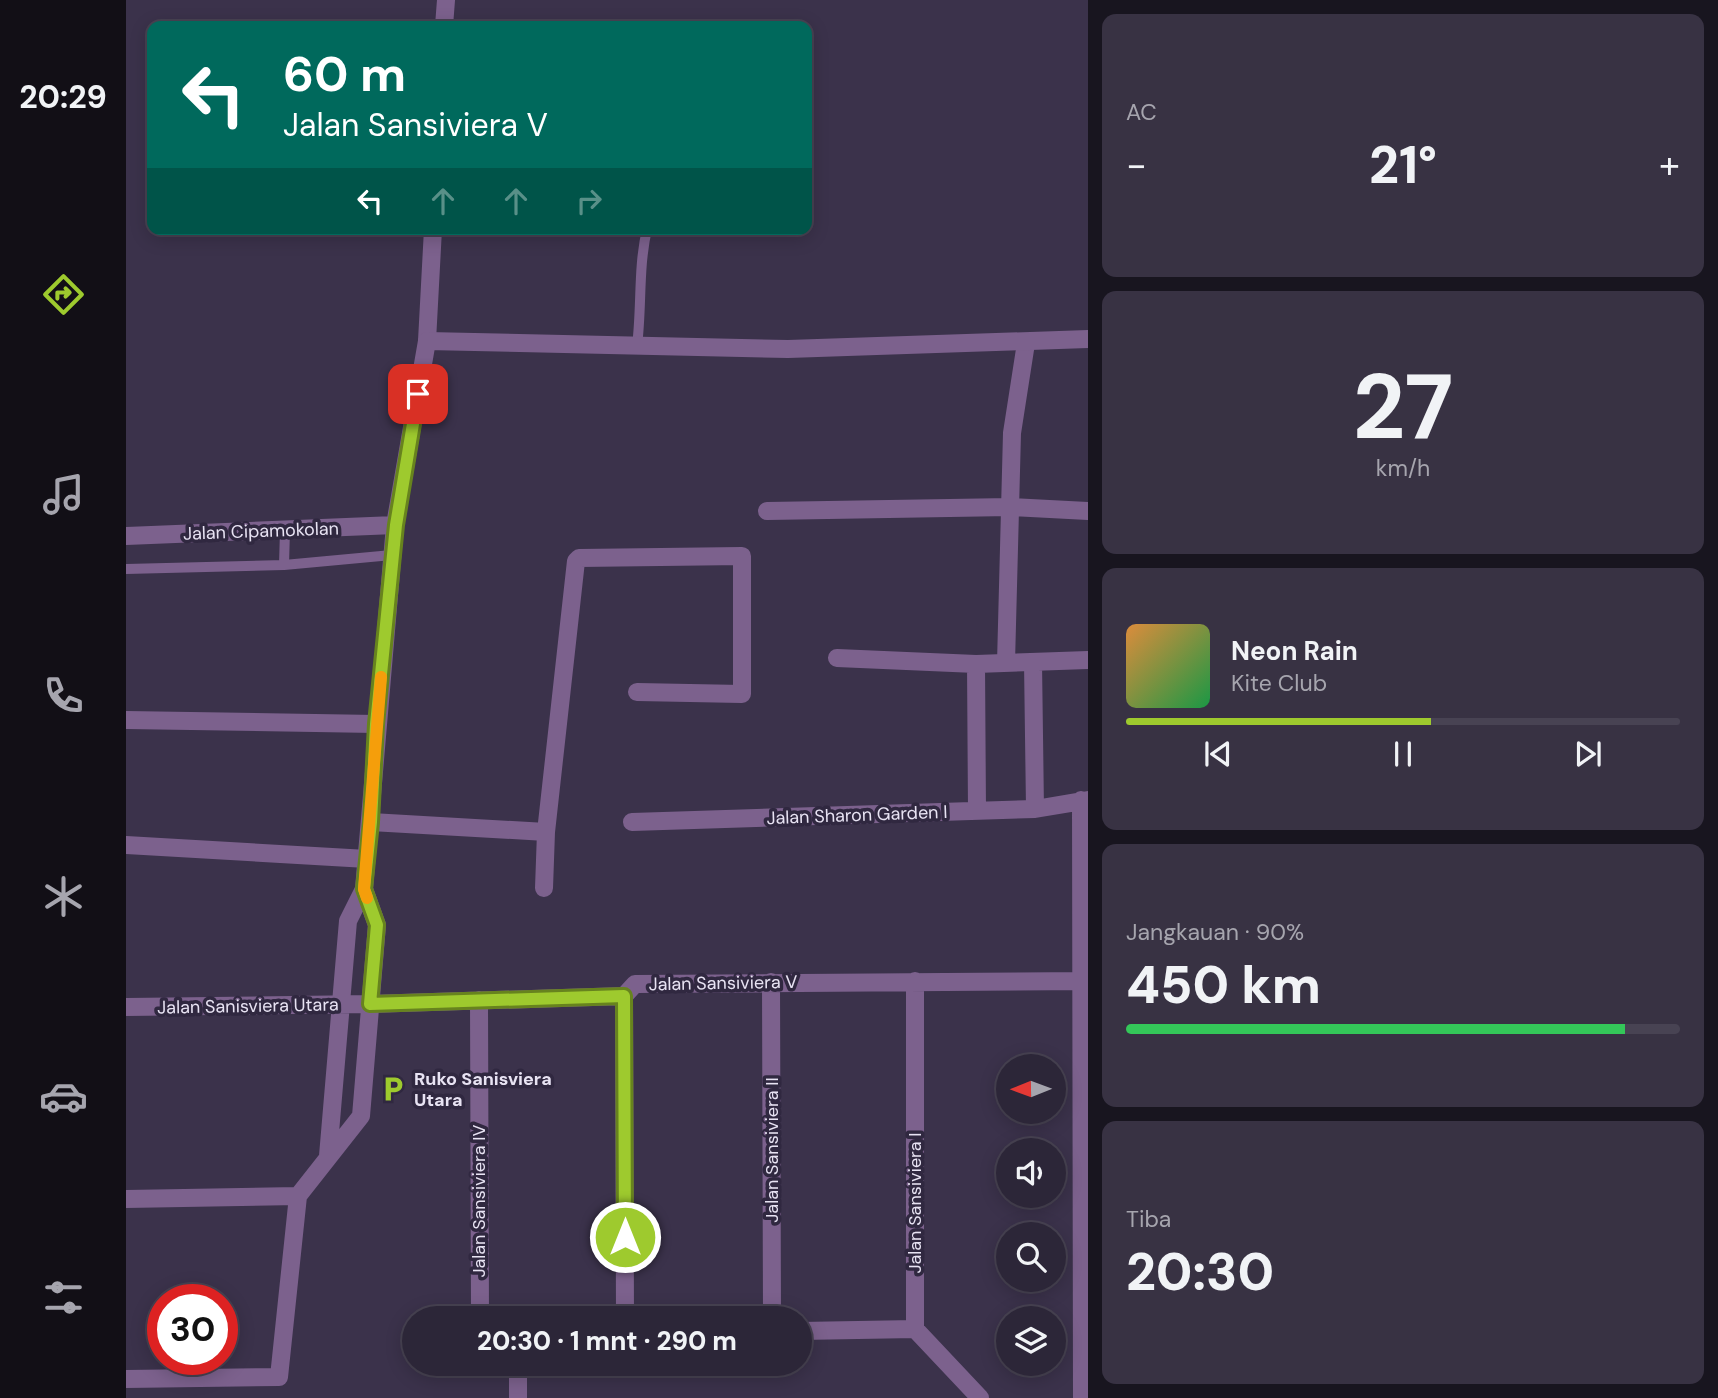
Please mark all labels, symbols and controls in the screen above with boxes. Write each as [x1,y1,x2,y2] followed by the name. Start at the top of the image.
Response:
[283,42,406,106] text: 60 m
[168,49,259,140] icon: left
[19,76,107,118] text: 20:29
[1126,97,1157,127] text: AC
[283,104,548,146] text: Jalan Sansiviera V
[1369,131,1437,199] text: 21°
[1126,140,1147,190] text: −
[1659,140,1680,190] text: +
[351,182,389,220] icon: left
[424,182,462,220] icon: ahead
[497,182,535,220] icon: ahead
[570,182,608,220] icon: right
[39,270,88,319] icon: directions
[1353,348,1453,466] text: 27
[388,364,448,424] pin
[399,375,437,413] icon: arrive
[1376,453,1430,483] text: km/h
[39,470,88,519] icon: music
[183,516,339,546] street label: Jalan Cipamokolan
[1231,634,1358,668] text: Neon Rain
[1231,668,1327,698] text: Kite Club
[39,671,88,720] icon: phone
[1199,735,1237,773] icon: previous
[1384,735,1422,773] icon: pause
[1569,735,1607,773] icon: next
[766,800,948,830] street label: Jalan Sharon Garden I
[39,872,88,921] icon: climate
[1126,917,1304,947] text: Jangkauan · 90%
[1126,951,1321,1019] text: 450 km
[648,970,798,996] street label: Jalan Sansiviera V
[157,992,339,1020] street label: Jalan Sanisviera Utara
[996,1054,1066,1124] north arrow
[996,1054,1066,1376] map controls
[414,1067,552,1112] place label: Ruko Sanisviera Utara
[39,1072,88,1121] icon: car
[378,1074,408,1104] parking icon: Ruko Sanisviera Utara
[760,1077,784,1223] street label: Jalan Sansiviera II
[467,1124,491,1278] street label: Jalan Sansiviera IV
[903,1132,927,1274] street label: Jalan Sansiviera I
[996,1138,1066,1208] button: sound
[588,1200,662,1274] position arrow
[1126,1204,1171,1234] text: Tiba
[996,1222,1066,1292] button: search
[1126,1238,1274,1306] text: 20:30
[39,1273,88,1322] icon: filters
[147,1284,238,1375] speed limit sign: 30
[996,1306,1066,1376] button: layers
[477,1324,737,1358] text: 20:30 · 1 mnt · 290 m

